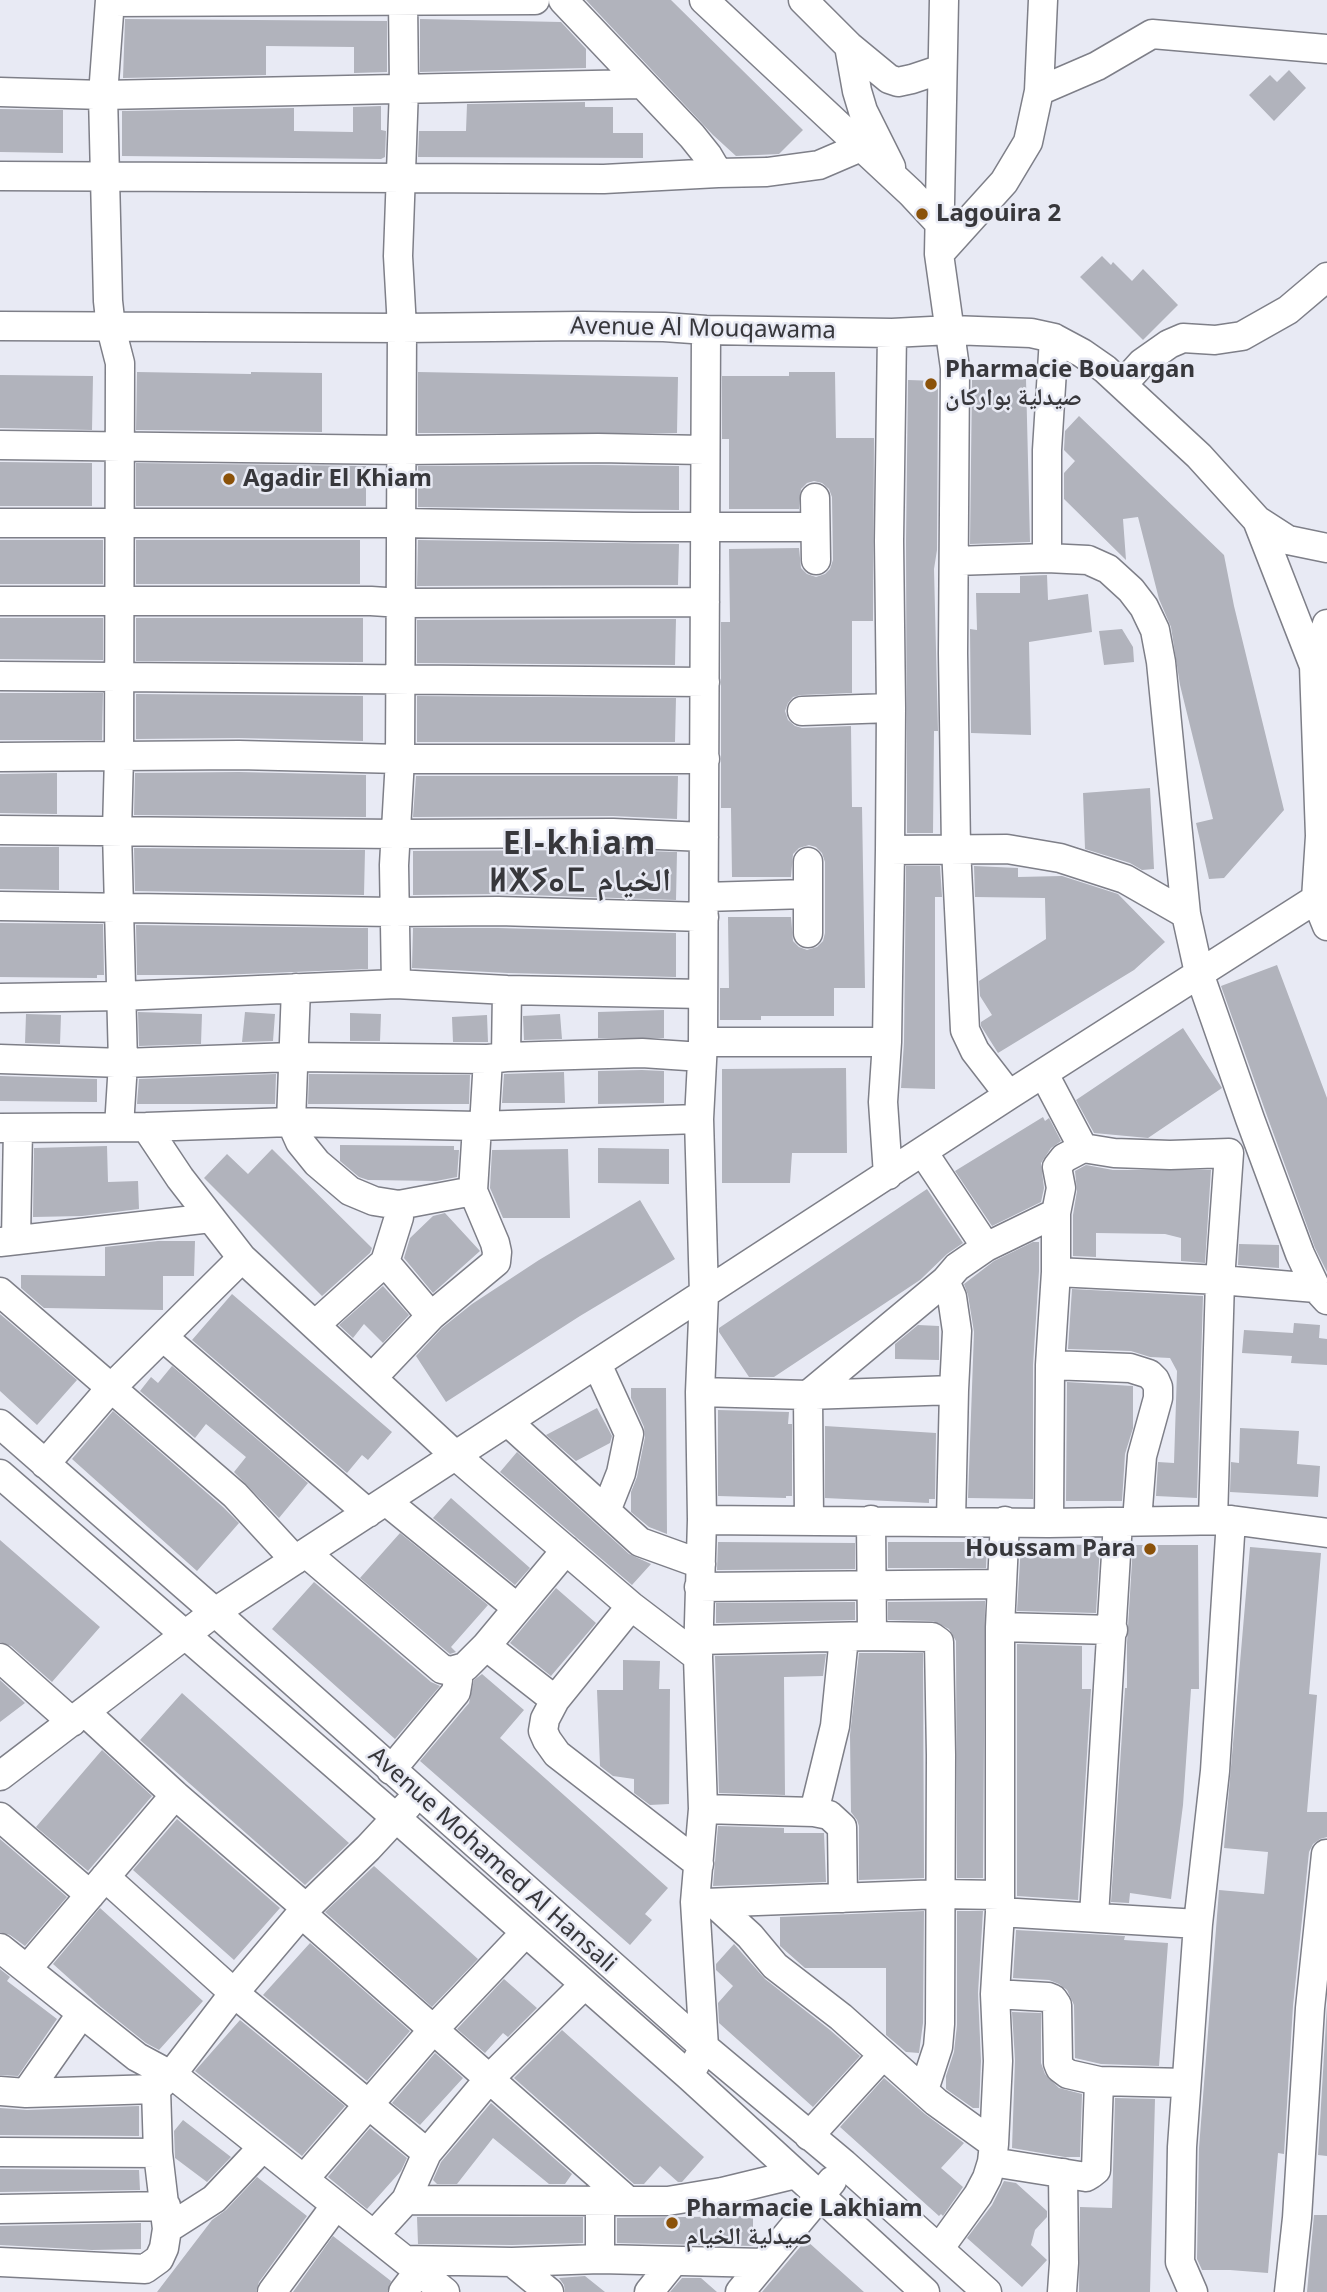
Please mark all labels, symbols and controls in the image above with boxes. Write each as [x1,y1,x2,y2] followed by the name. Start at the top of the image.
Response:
[936,200,1061,228] place label: Lagouira 2
[914,206,930,222] marker: Lagouira 2
[570,312,836,346] street label: Avenue Al Mouqawama
[945,356,1195,412] place label: Pharmacie Bouargan صيدلية بواركان
[923,376,939,392] marker: Pharmacie Bouargan صيدلية بواركان
[243,465,432,493] place label: Agadir El Khiam
[221,471,237,487] marker: Agadir El Khiam
[495,826,665,901] district label: El-khiam ⵍⵅⵢⴰⵎ الخيام
[965,1535,1136,1563] place label: Houssam Para
[1142,1541,1158,1557] marker: Houssam Para
[362,1741,622,1979] street label: Avenue Mohamed Al Hansali
[686,2195,923,2251] place label: Pharmacie Lakhiam صيدلية الخيام
[664,2215,680,2231] marker: Pharmacie Lakhiam صيدلية الخيام

